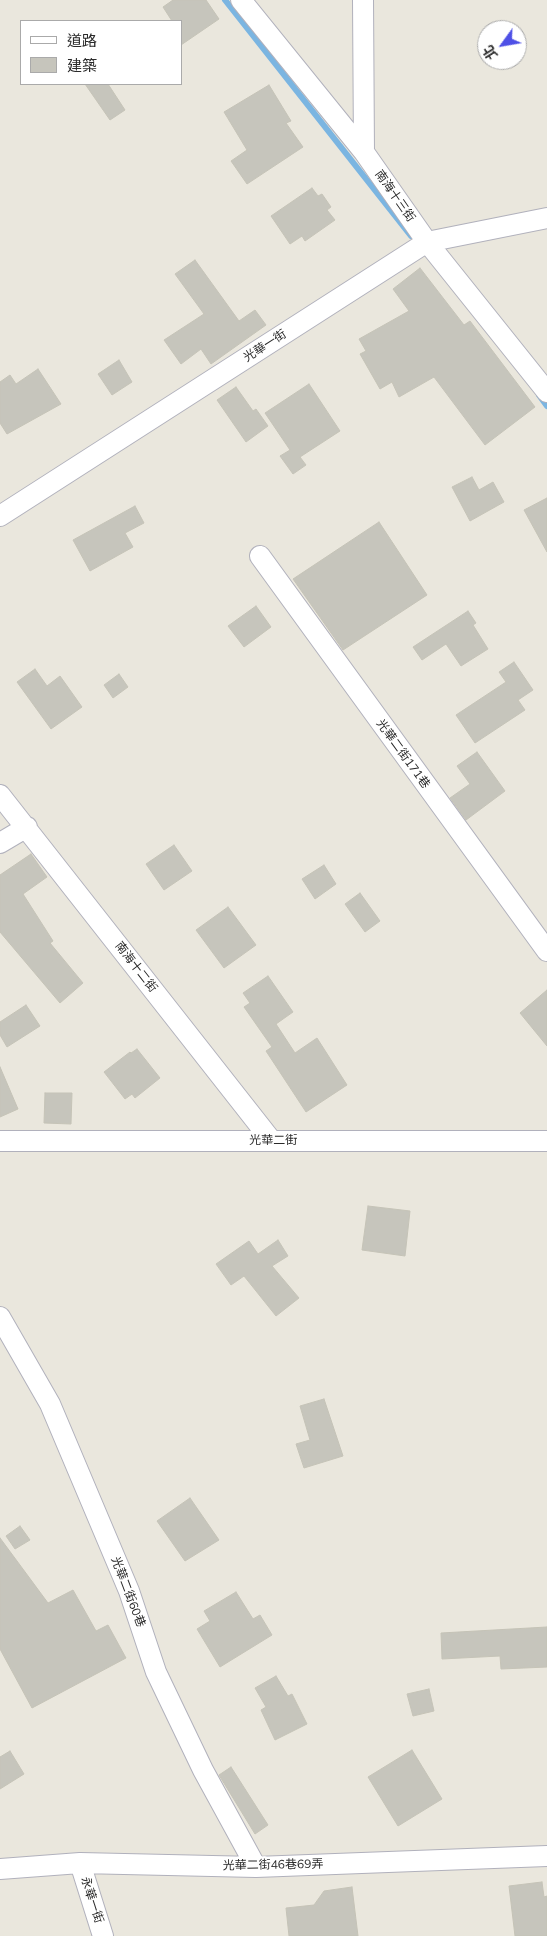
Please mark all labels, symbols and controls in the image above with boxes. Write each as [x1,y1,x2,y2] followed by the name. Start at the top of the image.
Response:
[20,20,182,85] legend
[477,20,527,70] north arrow
[67,31,97,50] text: 道路
[479,42,501,63] text: 北
[67,56,97,75] text: 建築
[372,167,418,225] street label: 南海十三街
[241,327,289,365] street label: 光華一街
[373,717,433,791] street label: 光華二街171巷
[112,939,160,995] street label: 南海十二街
[249,1133,297,1147] street label: 光華二街
[108,1555,148,1629] street label: 光華二街60巷
[222,1857,324,1873] street label: 光華二街46巷69弄
[78,1875,106,1925] street label: 永華一街

